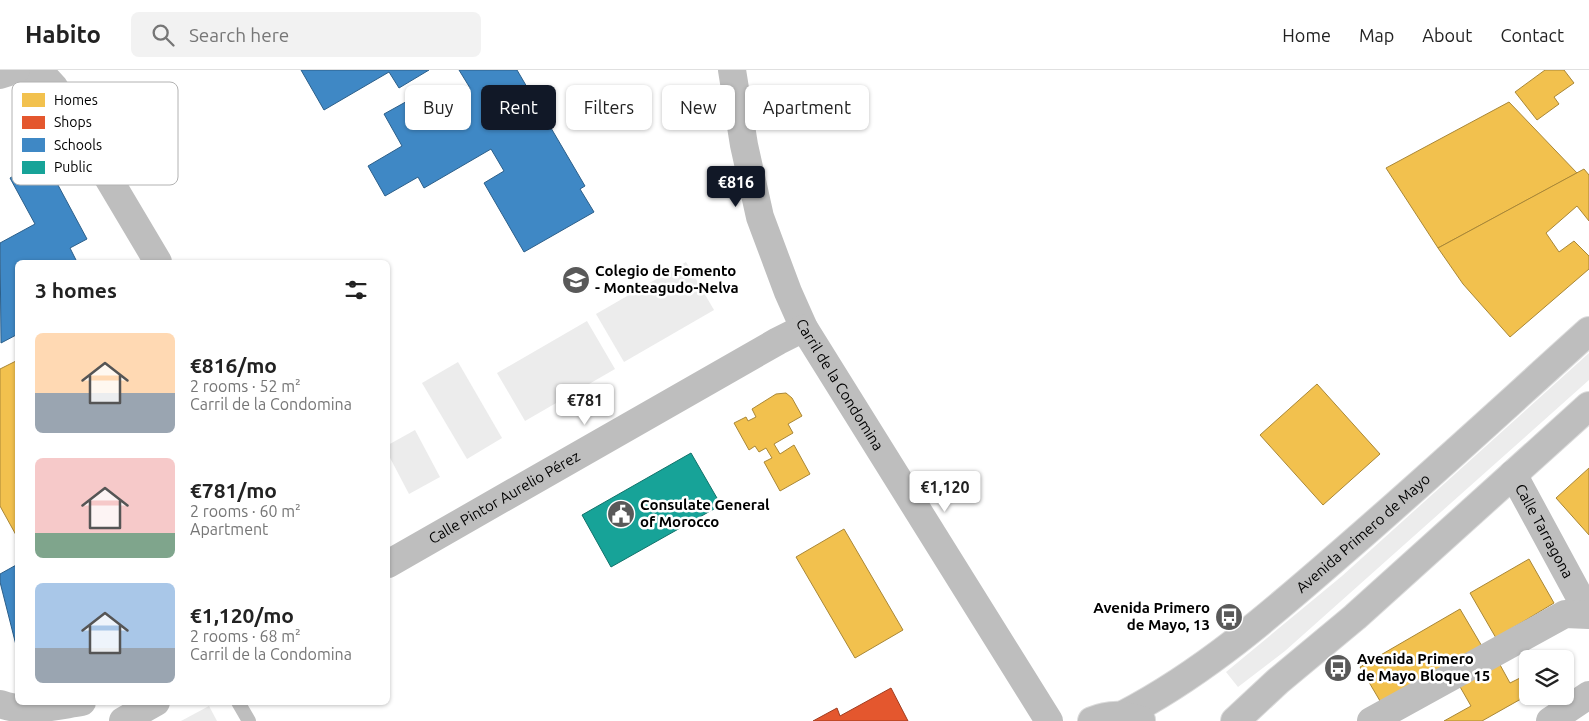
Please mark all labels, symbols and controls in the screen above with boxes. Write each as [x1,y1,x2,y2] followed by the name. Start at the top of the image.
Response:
[131,12,481,57] search box
[25,21,101,48] text: Habito
[149,21,177,49] icon: search
[189,24,289,46] text: Search here
[1282,25,1331,45] text: Home
[1359,25,1394,45] text: Map
[1422,25,1472,45] text: About
[1500,25,1564,45] text: Contact
[12,82,178,185] legend
[405,85,471,130] chip: Buy
[481,85,556,130] chip: Rent
[566,85,652,130] chip: Filters
[662,85,735,130] chip: New
[745,85,869,130] chip: Apartment
[54,92,98,108] text: Homes
[54,114,92,130] text: Shops
[54,137,102,153] text: Schools
[54,159,93,175] text: Public
[706,166,766,208] pin: €816
[718,173,754,191] text: €816
[595,262,739,296] place label: Colegio de Fomento - Monteagudo-Nelva
[561,265,591,295] school or university icon: Colegio de Fomento - Monteagudo-Nelva
[342,276,370,304] icon: filters
[35,278,117,302] text: 3 homes
[793,316,887,453] street label: Carril de la Condomina
[75,353,135,413] icon: home
[190,353,277,377] text: €816/mo
[190,377,301,395] text: 2 rooms · 52 m²
[555,384,615,426] pin: €781
[567,391,603,409] text: €781
[190,395,352,413] text: Carril de la Condomina
[425,447,583,547] street label: Calle Pintor Aurelio Pérez
[904,470,986,513] pin: €1,120
[1293,470,1433,596] street label: Avenida Primero de Mayo
[75,478,135,538] icon: home
[190,478,277,502] text: €781/mo
[920,478,970,496] text: €1,120
[1512,481,1577,581] street label: Calle Tarragona
[640,496,770,530] place label: Consulate General of Morocco
[606,499,636,529] public building icon: Consulate General of Morocco
[190,502,301,520] text: 2 rooms · 60 m²
[190,520,268,538] text: Apartment
[1093,599,1210,633] place label: Avenida Primero de Mayo, 13
[1214,602,1244,632] bus stop icon: Avenida Primero de Mayo, 13
[75,603,135,663] icon: home
[190,603,294,627] text: €1,120/mo
[190,627,301,645] text: 2 rooms · 68 m²
[190,645,352,663] text: Carril de la Condomina
[1357,650,1490,684] place label: Avenida Primero de Mayo Bloque 15
[1519,650,1574,705] map controls
[1519,650,1574,705] button: layers
[1323,653,1353,683] bus stop icon: Avenida Primero de Mayo Bloque 15

